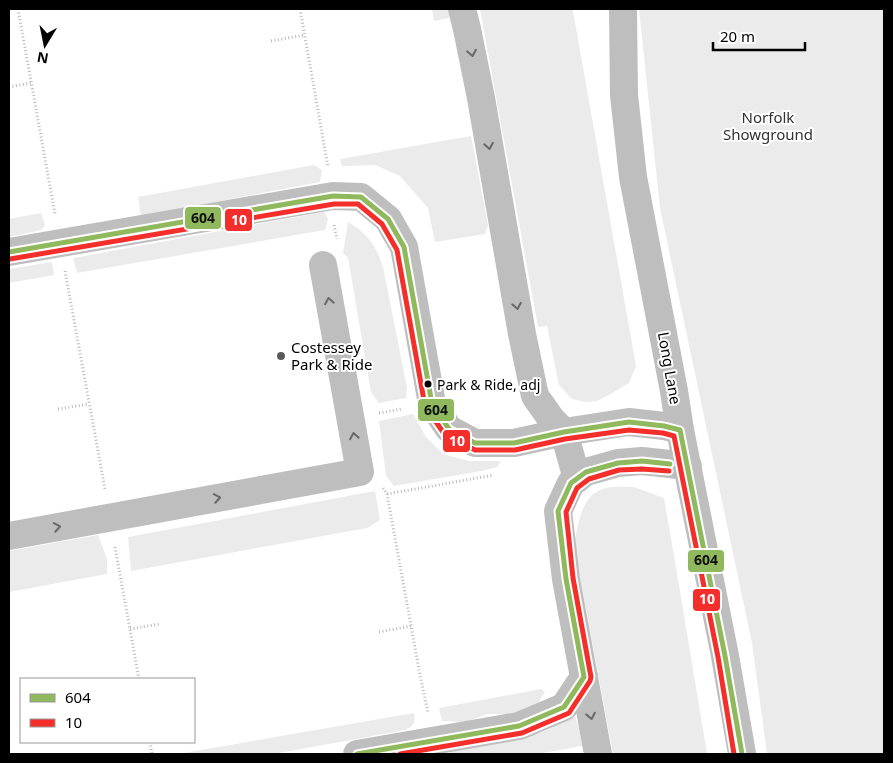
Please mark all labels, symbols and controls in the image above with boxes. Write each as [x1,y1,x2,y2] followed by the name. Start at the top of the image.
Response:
[20,20,70,70] north arrow
[713,20,806,52] scale bar
[720,26,755,46] text: 20 m
[35,48,50,69] text: N
[466,49,477,58] one-way arrow
[723,107,813,144] park label: Norfolk Showground
[484,141,494,150] one-way arrow
[184,206,222,230] line badge: 604
[191,208,215,227] text: 604
[224,208,253,232] line badge: 10
[231,210,247,229] text: 10
[325,297,335,306] one-way arrow
[512,301,522,310] one-way arrow
[654,330,686,406] street label: Long Lane
[291,337,372,374] place label: Costessey Park & Ride
[275,350,287,362] marker: Costessey Park & Ride
[437,375,540,394] place label: Park & Ride, adj
[423,379,433,389] marker: Park & Ride, adj
[417,398,455,422] line badge: 604
[424,400,448,419] text: 604
[442,429,471,453] line badge: 10
[449,431,465,450] text: 10
[349,432,359,441] one-way arrow
[212,493,221,503] one-way arrow
[52,522,61,532] one-way arrow
[687,549,725,573] line badge: 604
[694,550,718,569] text: 604
[692,588,721,612] line badge: 10
[699,589,715,608] text: 10
[20,678,195,743] legend
[65,687,91,707] text: 604
[586,711,596,720] one-way arrow
[65,712,82,732] text: 10

